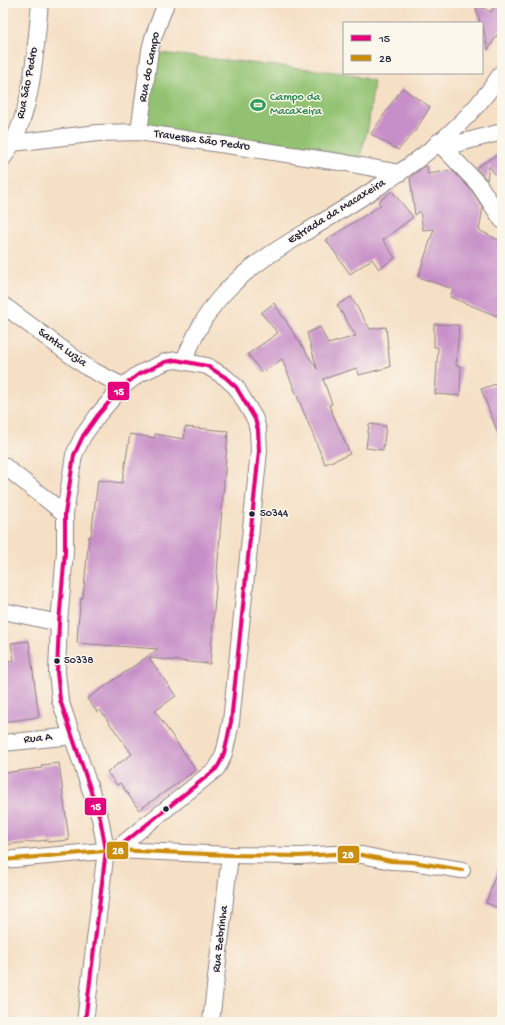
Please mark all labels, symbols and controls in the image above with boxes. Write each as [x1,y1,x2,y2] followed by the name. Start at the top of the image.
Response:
[343,22,483,74] legend
[136,31,164,103] street label: Rua do Campo
[378,33,390,47] text: 15
[14,46,42,120] street label: Rua São Pedro
[379,53,392,67] text: 28
[270,91,322,119] place label: Campo da Macaxeira
[249,96,267,114] sports icon: Campo da Macaxeira
[152,127,251,155] street label: Travessa São Pedro
[286,176,389,248] street label: Estrada da Macaxeira
[35,326,89,371] street label: Santa Luzia
[107,381,130,401] line badge: 15
[113,387,124,399] text: 15
[260,508,289,520] place label: 50344
[247,509,257,519] marker: 50344
[64,655,93,667] place label: 50338
[52,656,62,666] marker: 50338
[23,730,54,747] street label: Rua A
[84,797,107,816] line badge: 15
[90,802,101,814] text: 15
[161,804,171,814] unlabelled marker
[106,841,129,860] line badge: 28
[337,845,360,864] line badge: 28
[112,846,124,858] text: 28
[342,850,354,862] text: 28
[210,904,232,973] street label: Rua Zebrinha

